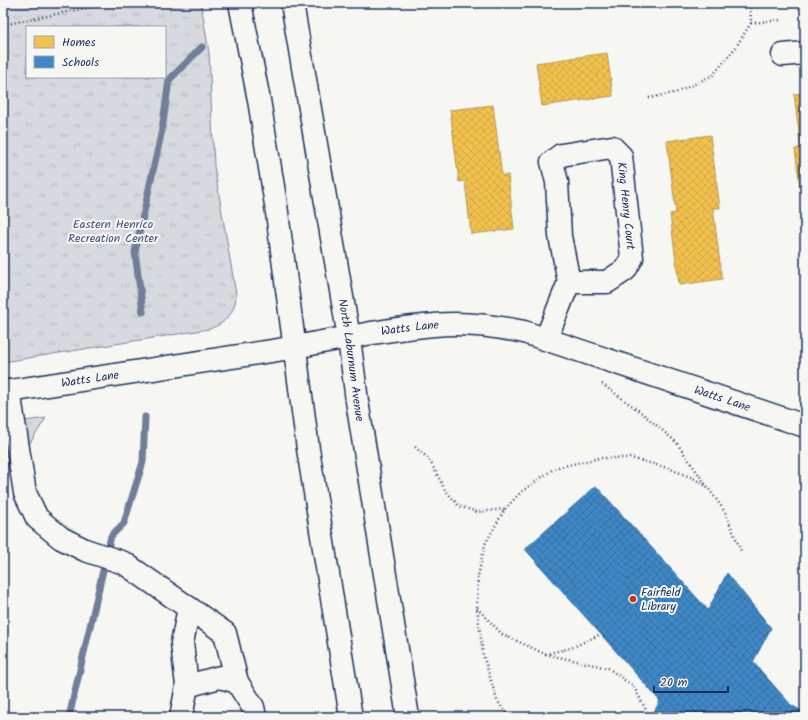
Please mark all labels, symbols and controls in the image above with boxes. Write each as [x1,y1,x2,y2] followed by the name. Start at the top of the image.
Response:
[26,26,166,78] legend
[62,33,96,52] text: Homes
[62,53,99,72] text: Schools
[612,161,640,251] street label: King Henry Court
[68,215,159,248] park label: Eastern Henrico Recreation Center
[332,297,369,423] street label: North Laburnum Avenue
[380,316,440,341] street label: Watts Lane
[60,365,121,393] street label: Watts Lane
[692,381,753,417] street label: Watts Lane
[641,583,681,616] place label: Fairfield Library
[628,594,638,604] marker: Fairfield Library
[654,668,728,694] scale bar
[660,673,688,692] text: 20 m

